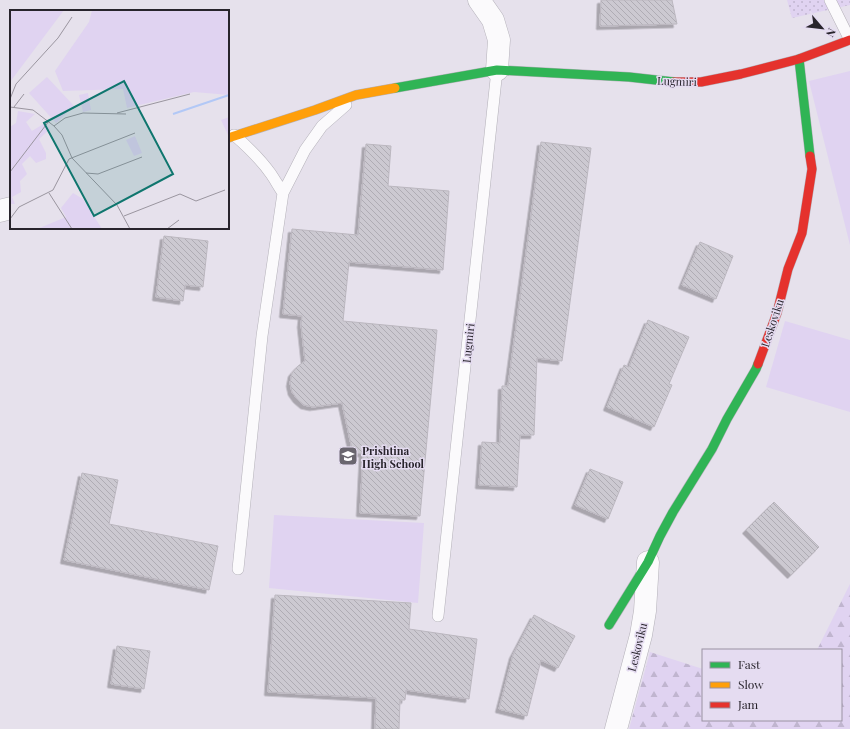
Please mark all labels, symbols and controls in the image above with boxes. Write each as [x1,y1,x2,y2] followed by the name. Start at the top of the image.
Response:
[802,8,842,48] north arrow
[10,10,229,229] inset map
[823,26,840,40] text: N
[657,73,697,89] street label: Lugmiri
[757,296,787,349] street label: Leskoviku
[458,322,478,364] street label: Lugmiri
[362,443,424,471] place label: Prishtina High School
[337,445,359,467] school or university icon: Prishtina High School
[624,620,650,673] street label: Leskoviku
[702,649,842,721] legend
[738,656,761,672] text: Fast
[738,676,764,692] text: Slow
[737,696,759,712] text: Jam

